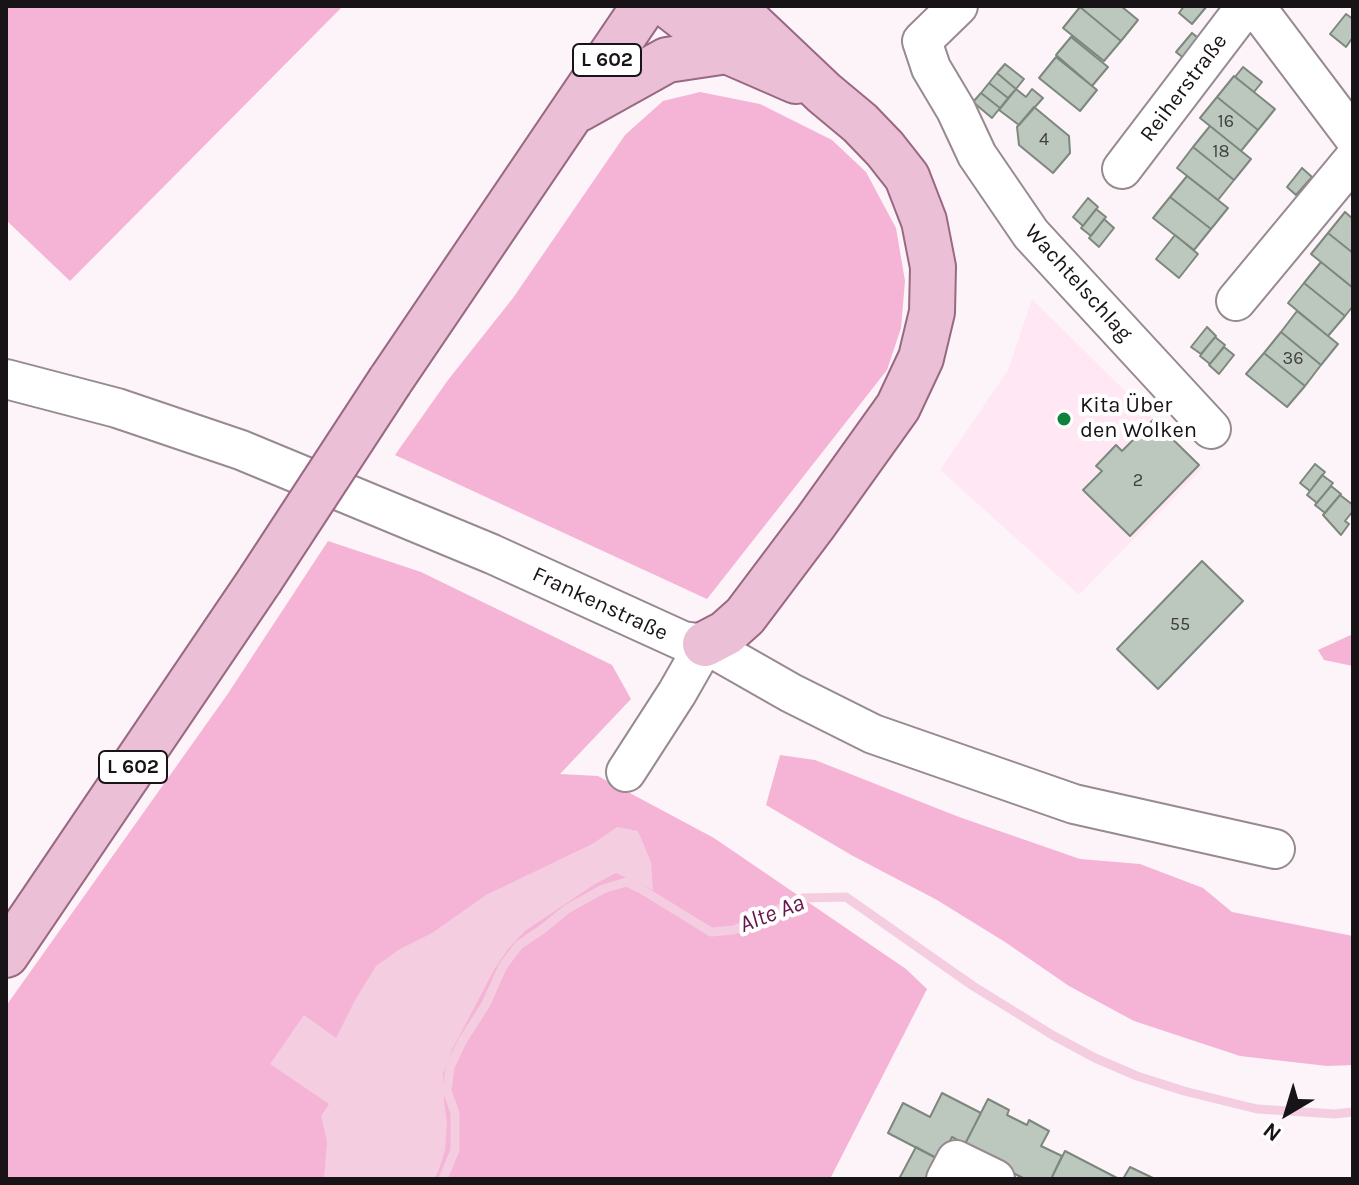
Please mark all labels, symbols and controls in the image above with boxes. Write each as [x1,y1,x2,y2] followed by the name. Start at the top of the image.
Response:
[1135,29,1233,147] street label: Reiherstraße
[573,44,641,76] road number: L 602
[1218,111,1234,133] house number: 16
[1039,129,1049,151] house number: 4
[1212,141,1230,163] house number: 18
[1019,219,1137,347] street label: Wachtelschlag
[1283,348,1303,370] house number: 36
[1080,393,1197,444] place label: Kita Über den Wolken
[1055,410,1073,428] marker: Kita Über den Wolken
[1133,470,1143,492] house number: 2
[528,561,672,647] street label: Frankenstraße
[1170,614,1190,636] house number: 55
[99,751,167,783] road number: L 602
[735,888,809,940] water label: Alte Aa
[1247,1073,1327,1153] north arrow
[1258,1117,1286,1147] text: N

